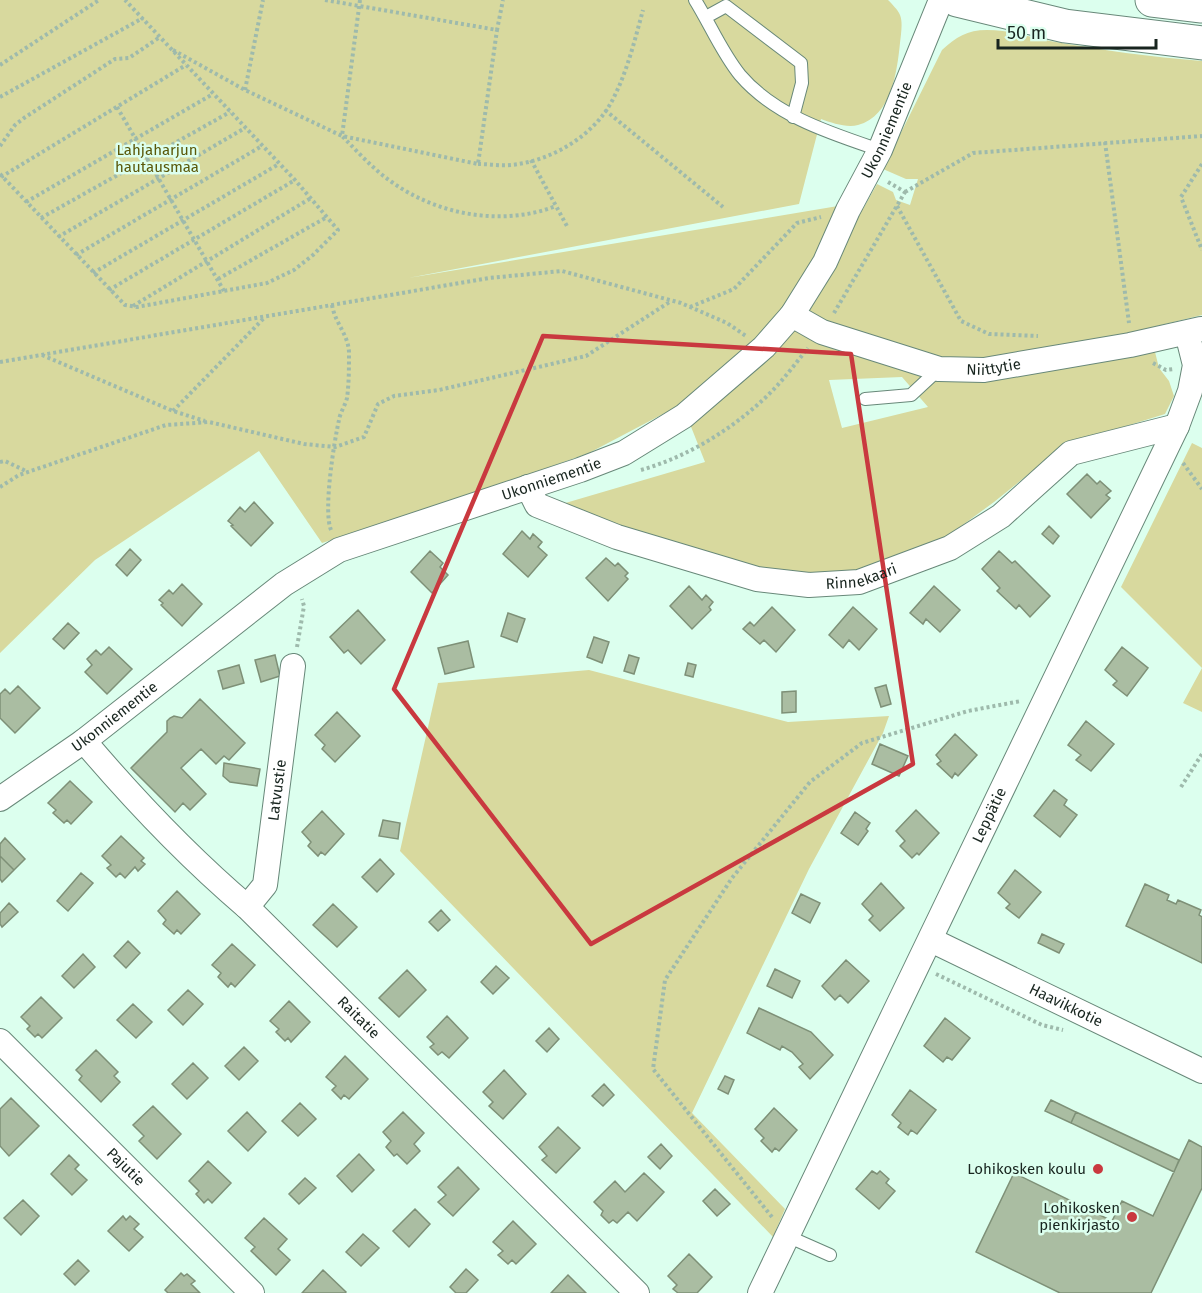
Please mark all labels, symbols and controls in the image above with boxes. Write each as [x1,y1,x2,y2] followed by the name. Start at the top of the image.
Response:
[998,12,1156,50] scale bar
[1007,22,1046,44] text: 50 m
[857,79,916,182] street label: Ukonniementie
[115,141,199,176] park label: Lahjaharjun hautausmaa
[966,355,1022,379] street label: Niittytie
[499,454,604,504] street label: Ukonniementie
[825,560,899,593] street label: Rinnekaari
[68,678,161,756] street label: Ukonniementie
[264,758,290,822] street label: Latvustie
[968,785,1010,846] street label: Leppätie
[1026,980,1106,1031] street label: Haavikkotie
[334,993,384,1042] street label: Raitatie
[103,1144,149,1190] street label: Pajutie
[967,1160,1086,1178] place label: Lohikosken koulu
[1091,1162,1105,1176] marker: Lohikosken koulu
[1039,1199,1120,1234] place label: Lohikosken pienkirjasto
[1125,1210,1139,1224] marker: Lohikosken pienkirjasto

